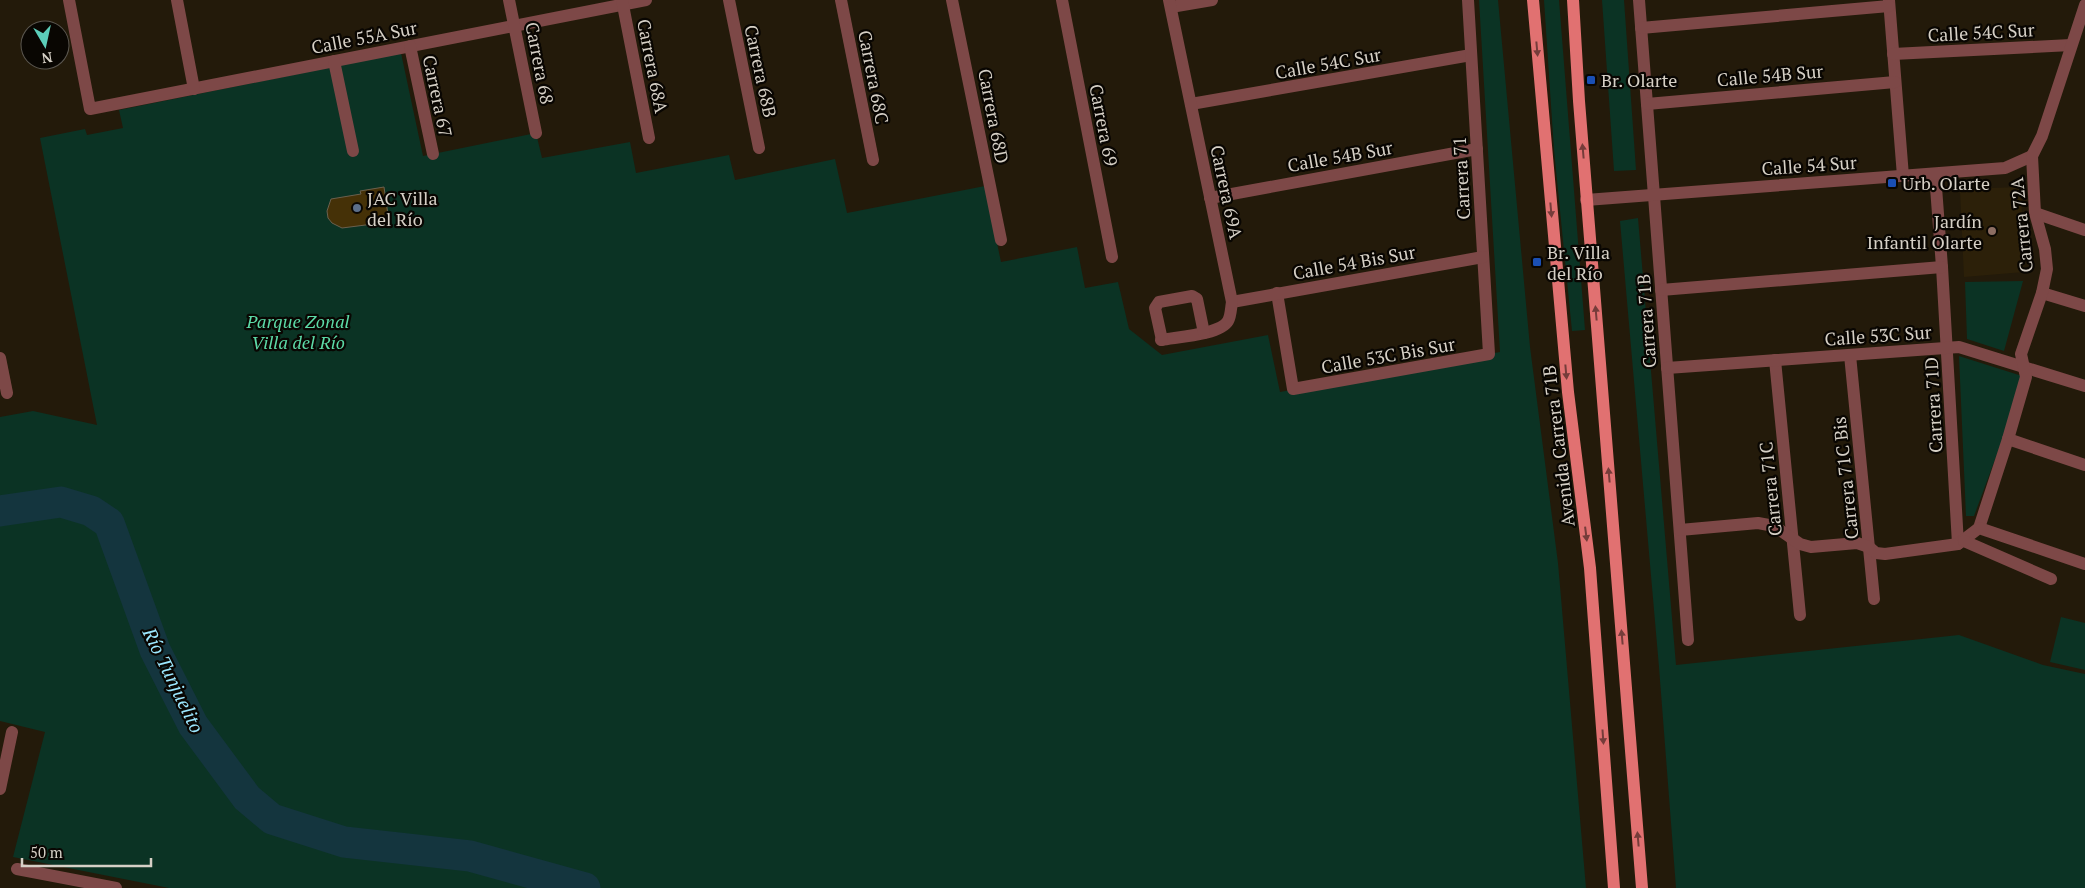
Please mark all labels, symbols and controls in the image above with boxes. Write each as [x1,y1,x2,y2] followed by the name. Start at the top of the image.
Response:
[309,15,419,59] street label: Calle 55A Sur
[632,17,674,116] street label: Carrera 68A
[1927,17,2035,47] street label: Calle 54C Sur
[20,20,70,70] north arrow
[520,20,560,106] street label: Carrera 68
[739,22,783,120] street label: Carrera 68B
[853,28,895,126] street label: Carrera 68C
[1533,41,1541,57] one-way arrow
[1273,42,1383,84] street label: Calle 54C Sur
[40,48,54,69] text: N
[418,53,458,139] street label: Carrera 67
[1716,58,1824,92] street label: Calle 54B Sur
[973,67,1015,165] street label: Carrera 68D
[1601,68,1677,92] place label: Br. Olarte
[1585,74,1597,86] marker: Br. Olarte
[1084,82,1124,168] street label: Carrera 69
[1285,135,1395,177] street label: Calle 54B Sur
[1447,136,1475,220] street label: Carrera 71
[1205,143,1249,242] street label: Carrera 69A
[1578,143,1586,159] one-way arrow
[1761,150,1858,180] street label: Calle 54 Sur
[1902,171,1990,195] place label: Urb. Olarte
[2004,176,2038,274] street label: Carrera 72A
[1886,177,1898,189] marker: Urb. Olarte
[367,186,438,231] place label: JAC Villa del Río
[351,202,363,214] marker: JAC Villa del Río
[1547,203,1555,219] one-way arrow
[1867,209,1982,254] place label: Jardín Infantil Olarte
[1986,225,1998,237] marker: Jardín Infantil Olarte
[1291,239,1417,285] street label: Calle 54 Bis Sur
[1547,240,1610,285] place label: Br. Villa del Río
[1531,256,1543,268] marker: Br. Villa del Río
[1631,273,1661,369] street label: Carrera 71B
[1591,304,1599,320] one-way arrow
[246,309,350,354] park label: Parque Zonal Villa del Río
[1824,319,1932,351] street label: Calle 53C Sur
[1319,331,1457,379] street label: Calle 53C Bis Sur
[1919,357,1947,453] street label: Carrera 71D
[1536,364,1580,528] street label: Avenida Carrera 71B
[1562,365,1570,381] one-way arrow
[1827,415,1863,541] street label: Carrera 71C Bis
[1753,441,1787,537] street label: Carrera 71C
[1604,466,1612,482] one-way arrow
[1582,526,1590,542] one-way arrow
[137,622,210,737] water label: Río Tunjuelito
[1618,628,1626,644] one-way arrow
[1599,729,1607,745] one-way arrow
[1634,831,1642,847] one-way arrow
[22,836,151,868] scale bar
[30,842,63,862] text: 50 m

